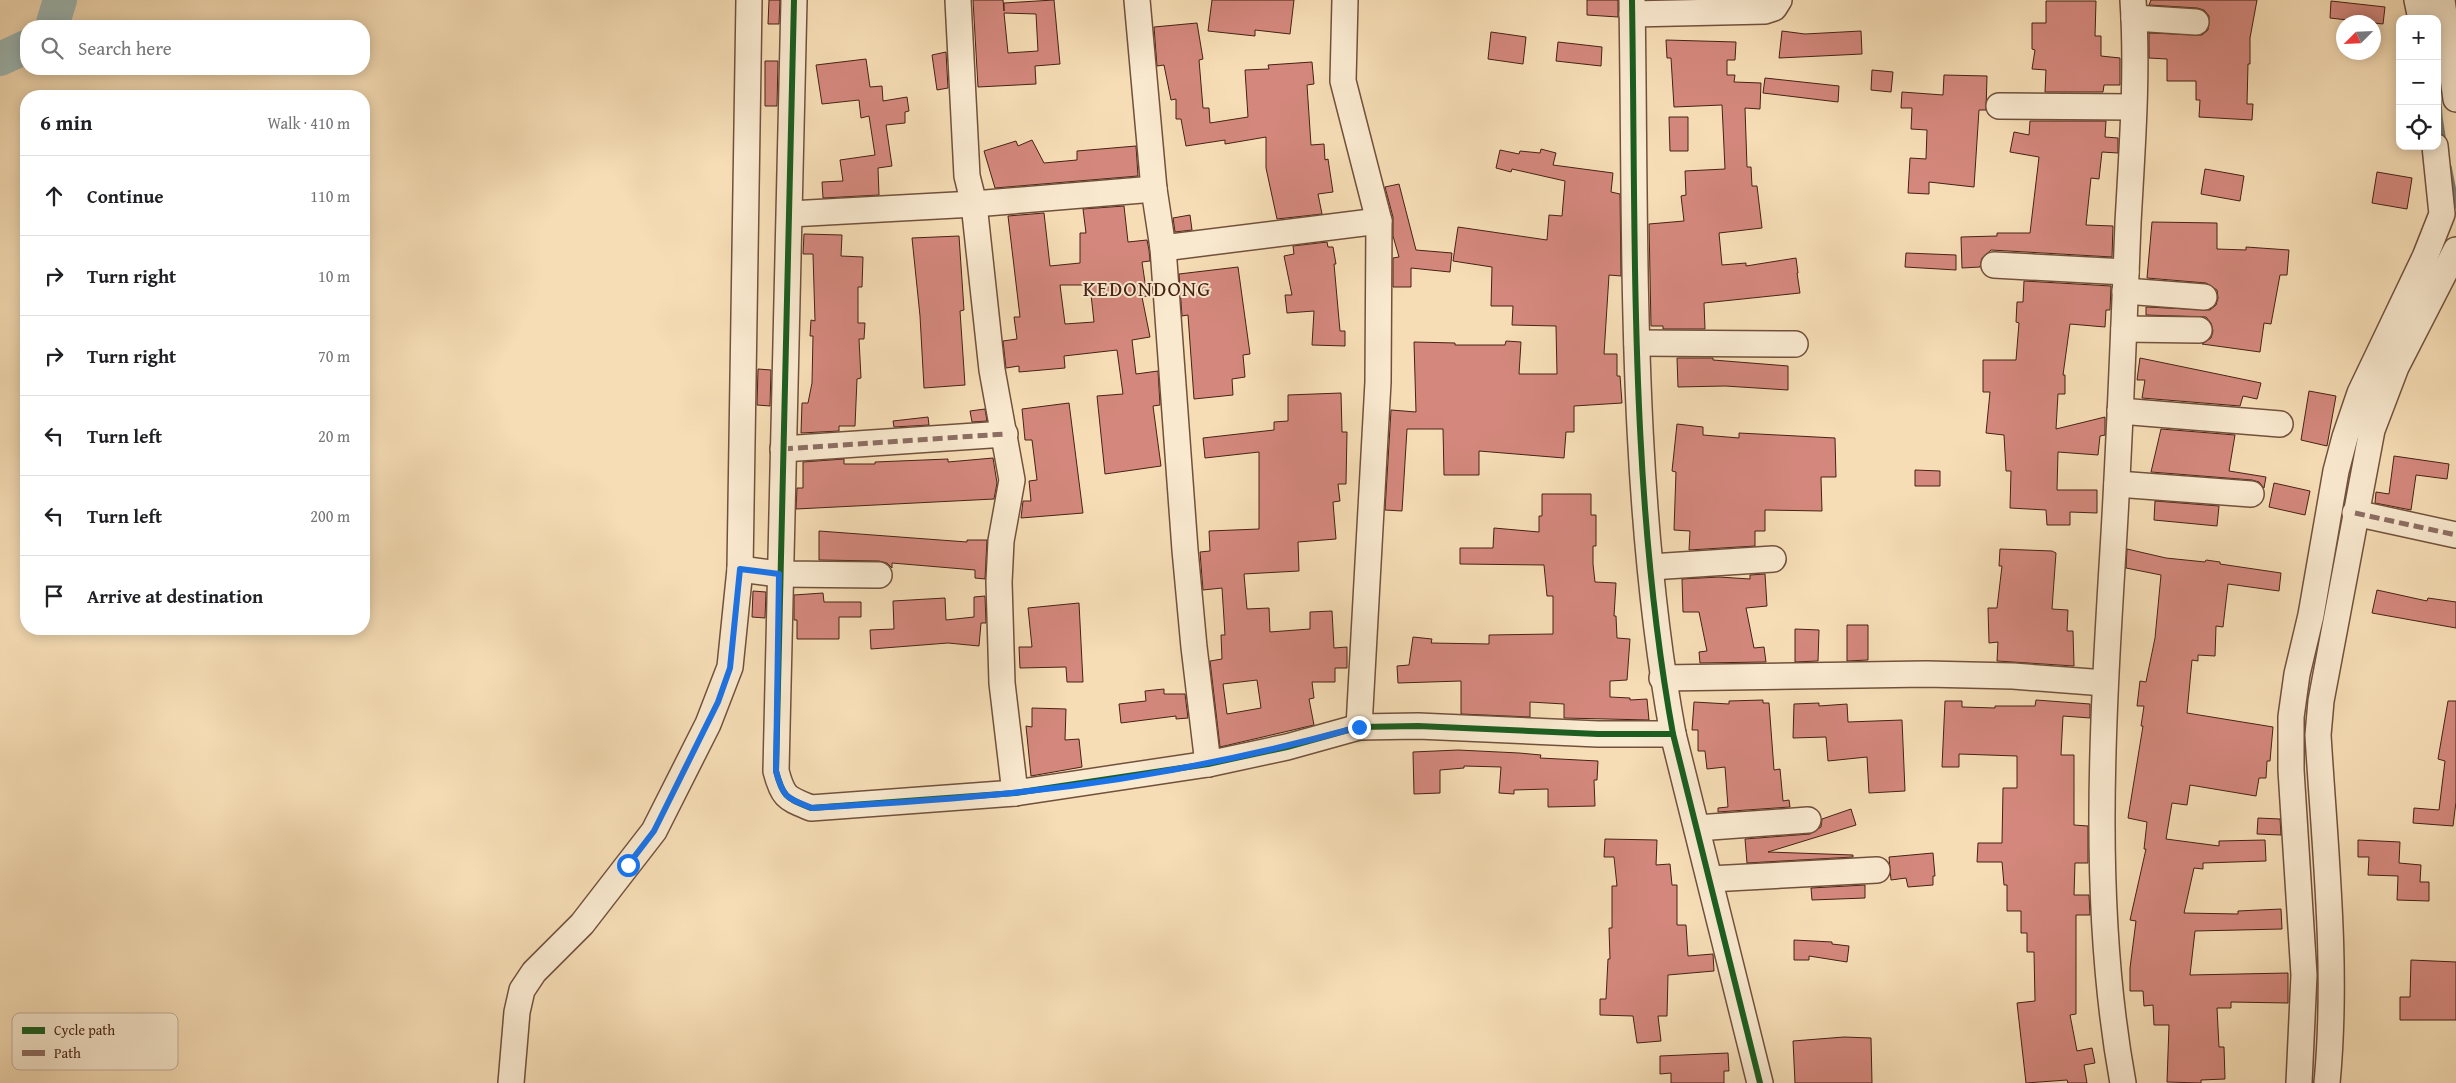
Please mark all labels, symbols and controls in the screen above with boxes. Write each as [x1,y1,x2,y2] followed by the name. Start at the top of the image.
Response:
[2336,15,2381,60] north arrow
[2396,15,2441,150] map controls
[2396,15,2441,60] button: +
[20,20,370,75] search box
[38,34,66,62] icon: search
[78,34,172,62] text: Search here
[2396,60,2441,105] button: −
[2396,105,2441,150] button: locate
[40,107,92,138] text: 6 min
[267,111,350,135] text: Walk · 410 m
[40,182,68,210] icon: ahead
[87,182,164,210] text: Continue
[310,184,350,208] text: 110 m
[40,262,68,290] icon: right
[87,262,176,290] text: Turn right
[318,264,350,288] text: 10 m
[1083,272,1211,304] district label: KEDONDONG
[40,342,68,370] icon: right
[87,342,176,370] text: Turn right
[318,344,350,368] text: 70 m
[40,422,68,450] icon: left
[87,422,162,450] text: Turn left
[318,424,350,448] text: 20 m
[40,502,68,530] icon: left
[87,502,162,530] text: Turn left
[310,504,350,528] text: 200 m
[40,582,68,610] icon: arrive
[87,582,263,610] text: Arrive at destination
[1348,716,1371,739] route end
[617,854,640,877] route start
[12,1013,178,1070] legend
[54,1020,115,1040] text: Cycle path
[54,1043,81,1063] text: Path

